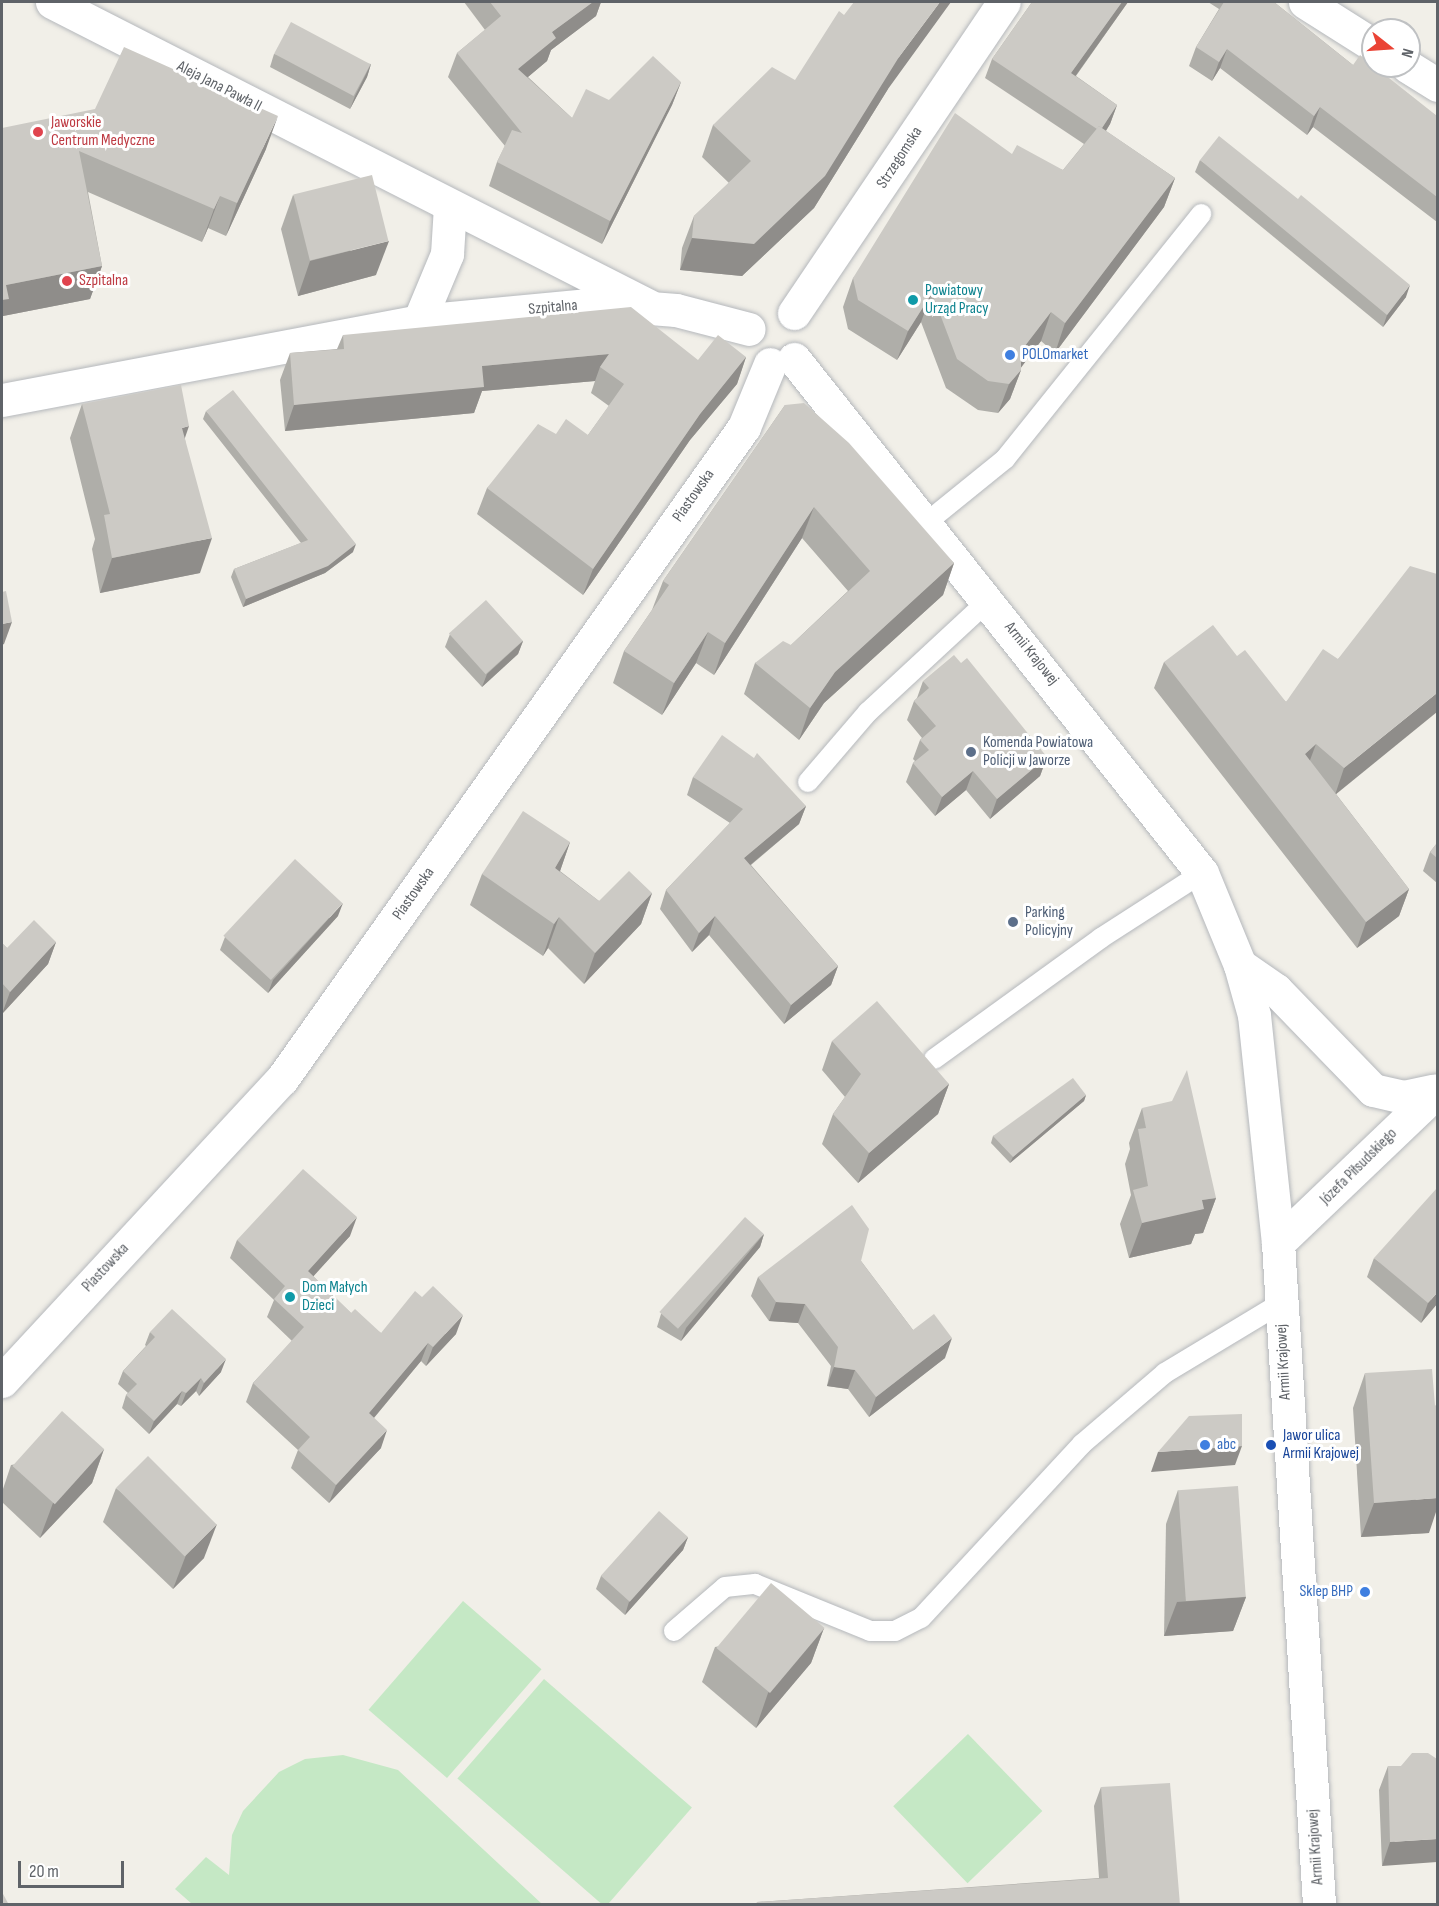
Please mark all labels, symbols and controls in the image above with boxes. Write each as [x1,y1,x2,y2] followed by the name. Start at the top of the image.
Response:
[1361,18,1421,78] north arrow
[1396,46,1417,60] text: N
[173,57,265,117] street label: Aleja Jana Pawła II
[51,113,155,151] place label: Jaworskie Centrum Medyczne
[29,123,47,141] marker: Jaworskie Centrum Medyczne
[873,124,927,192] street label: Strzegomska
[79,271,128,291] place label: Szpitalna
[60,274,74,288] marker: Szpitalna
[925,281,988,319] place label: Powiatowy Urząd Pracy
[906,293,920,307] marker: Powiatowy Urząd Pracy
[528,296,578,320] street label: Szpitalna
[1022,345,1088,365] place label: POLOmarket
[1003,348,1017,362] marker: POLOmarket
[669,466,719,526] street label: Piastowska
[1000,619,1062,689] street label: Armii Krajowej
[983,733,1093,771] place label: Komenda Powiatowa Policji w Jaworze
[964,745,978,759] marker: Komenda Powiatowa Policji w Jaworze
[389,864,439,924] street label: Piastowska
[1025,903,1073,941] place label: Parking Policyjny
[1006,915,1020,929] marker: Parking Policyjny
[1317,1125,1401,1209] street label: Józefa Piłsudskiego
[79,1240,133,1296] street label: Piastowska
[302,1278,368,1316] place label: Dom Małych Dzieci
[283,1290,297,1304] marker: Dom Małych Dzieci
[1272,1324,1296,1400] street label: Armii Krajowej
[1283,1426,1359,1464] place label: Jawor ulica Armii Krajowej
[1217,1435,1236,1455] place label: abc
[1198,1438,1212,1452] marker: abc
[1264,1438,1278,1452] marker: Jawor ulica Armii Krajowej
[1299,1582,1353,1602] place label: Sklep BHP
[1358,1585,1372,1599] marker: Sklep BHP
[1304,1809,1328,1885] street label: Armii Krajowej
[21,1849,128,1887] scale bar
[29,1861,59,1882] text: 20 m

